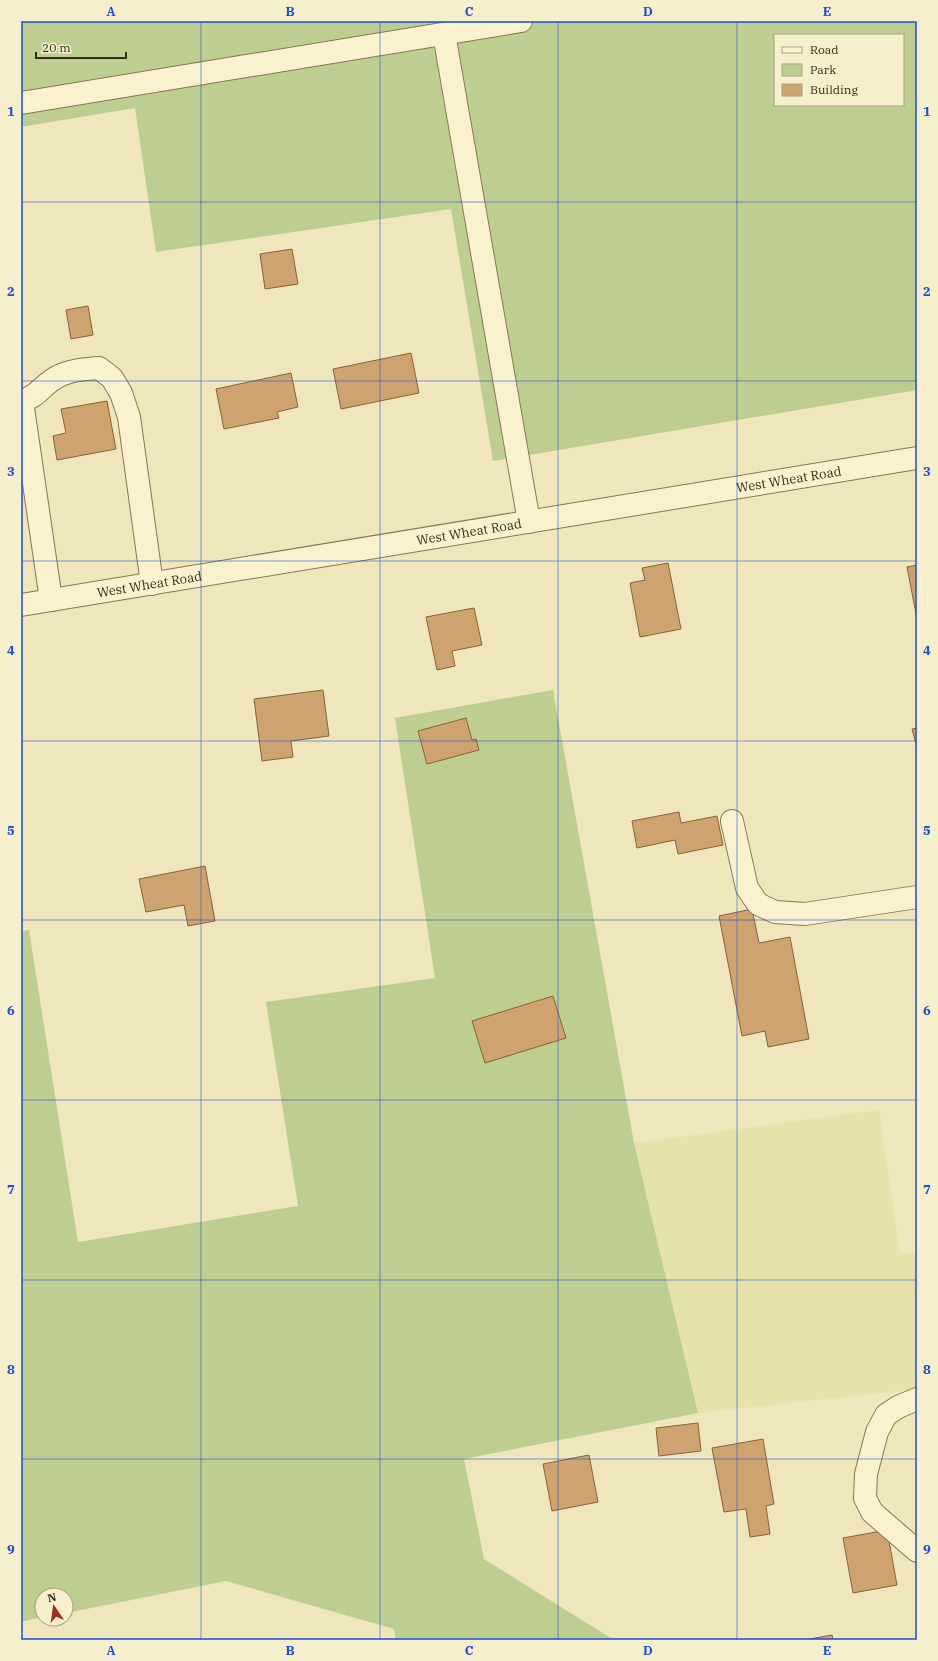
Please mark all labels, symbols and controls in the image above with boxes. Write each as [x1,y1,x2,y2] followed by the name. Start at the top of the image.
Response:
[106,3,116,20] text: A
[285,3,295,20] text: B
[465,3,474,20] text: C
[643,3,653,20] text: D
[823,3,831,20] text: E
[36,34,126,60] scale bar
[774,34,904,106] legend
[42,40,71,55] text: 20 m
[810,42,839,57] text: Road
[810,62,836,77] text: Park
[810,82,858,97] text: Building
[7,103,15,120] text: 1
[923,103,931,120] text: 1
[7,283,15,300] text: 2
[923,283,931,300] text: 2
[735,462,843,496] street label: West Wheat Road
[7,463,15,480] text: 3
[923,463,931,480] text: 3
[415,514,523,548] street label: West Wheat Road
[95,567,203,601] street label: West Wheat Road
[7,642,15,659] text: 4
[923,642,931,659] text: 4
[7,822,15,839] text: 5
[923,822,931,839] text: 5
[7,1002,15,1019] text: 6
[923,1002,931,1019] text: 6
[7,1181,15,1198] text: 7
[923,1181,931,1198] text: 7
[7,1361,15,1378] text: 8
[923,1361,931,1378] text: 8
[7,1541,15,1558] text: 9
[923,1541,931,1558] text: 9
[34,1587,74,1627] north arrow
[46,1589,58,1605] text: N
[106,1642,116,1659] text: A
[285,1642,295,1659] text: B
[465,1642,474,1659] text: C
[643,1642,653,1659] text: D
[823,1642,831,1659] text: E

